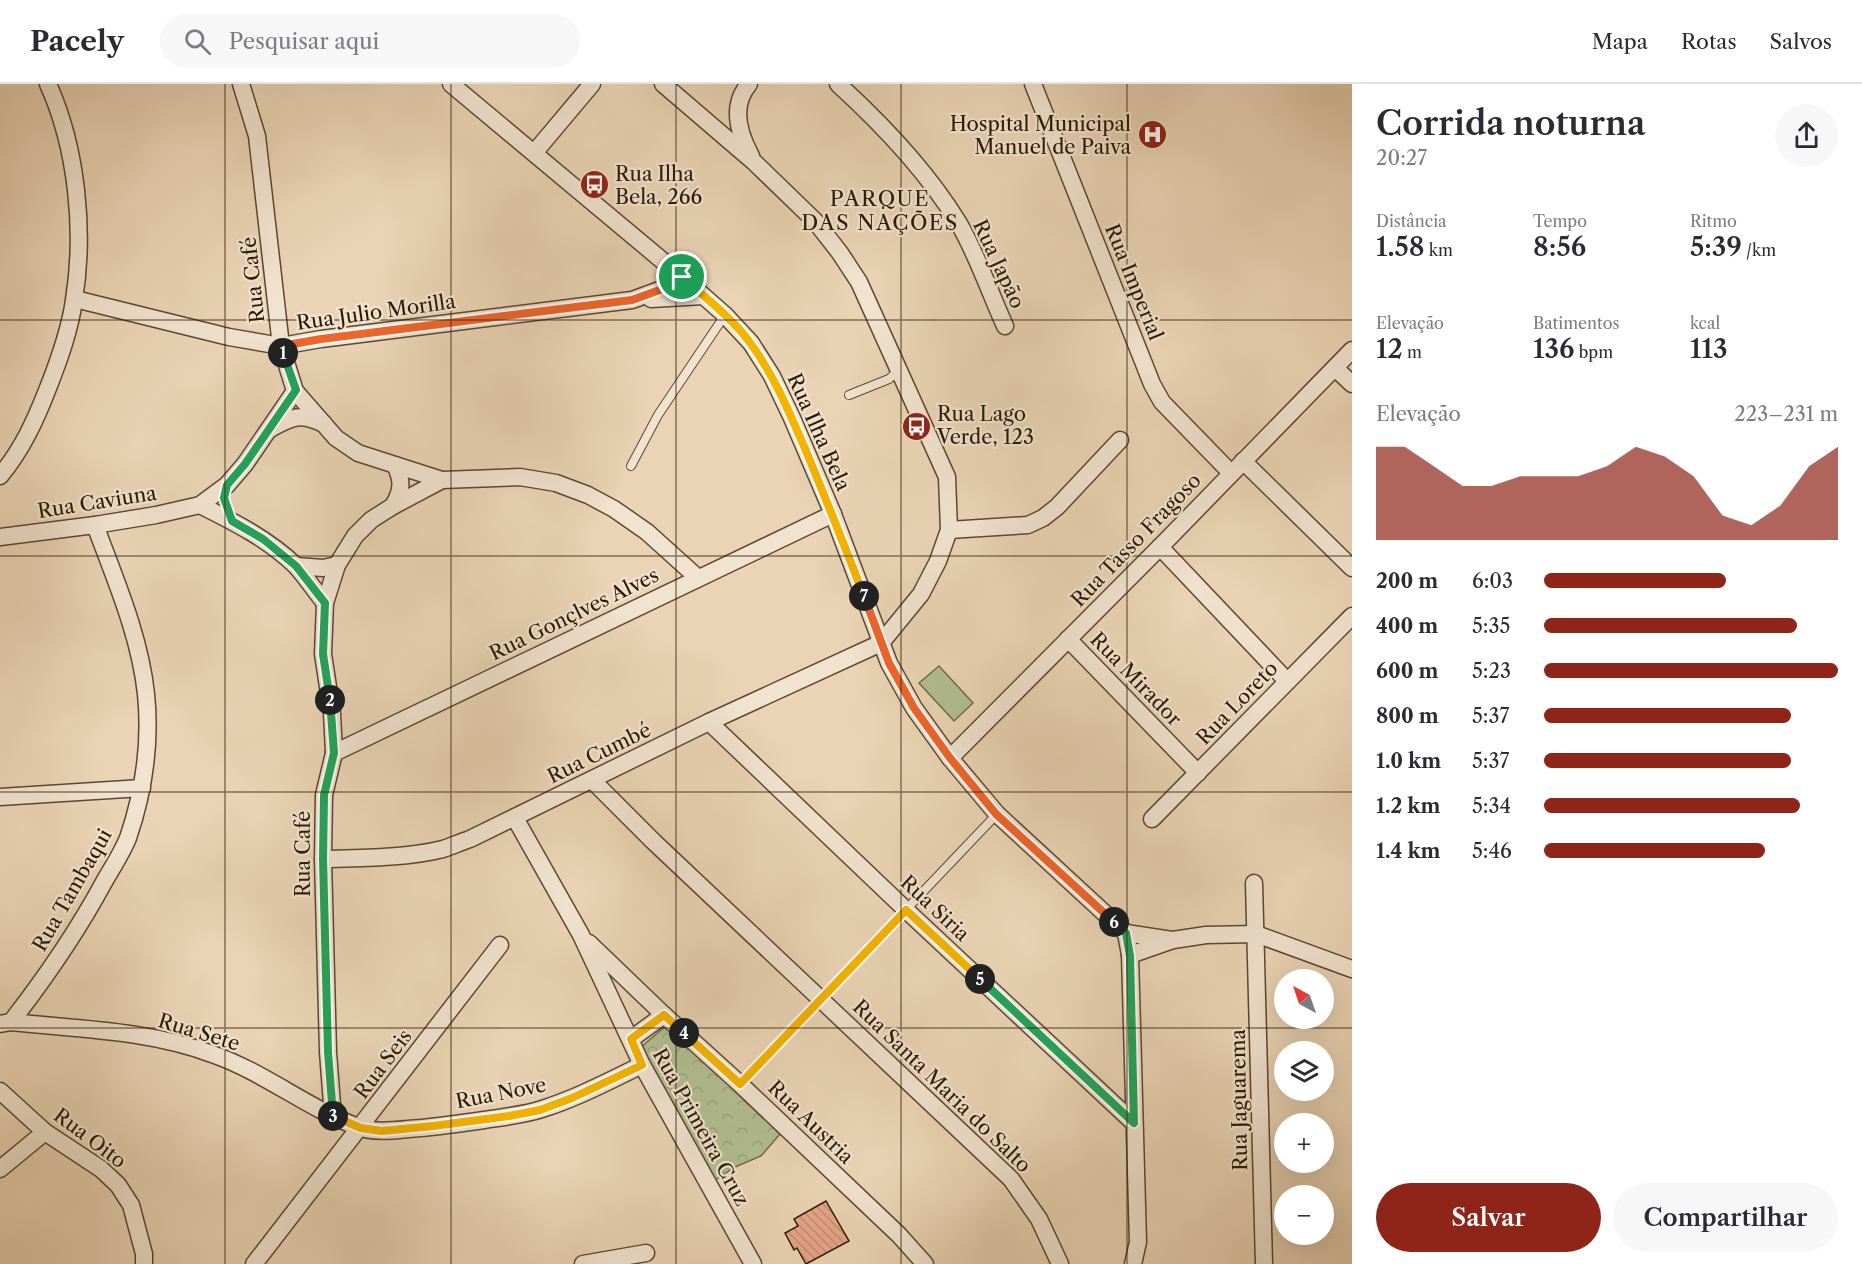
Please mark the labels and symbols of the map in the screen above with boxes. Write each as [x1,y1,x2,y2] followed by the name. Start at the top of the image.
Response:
[950,112,1131,159] place label: Hospital Municipal Manuel de Paiva
[1136,119,1168,151] hospital icon: Hospital Municipal Manuel de Paiva
[615,162,702,209] place label: Rua Ilha Bela, 266
[578,169,610,201] bus stop icon: Rua Ilha Bela, 266
[801,186,959,235] district label: PARQUE DAS NAÇÕES
[968,216,1030,312] street label: Rua Japão
[1100,220,1168,344] street label: Rua Imperial
[237,236,269,324] street label: Rua Café
[656,251,707,302] pin
[295,289,457,335] street label: Rua Julio Morilla
[268,338,298,368] pin: 1
[782,370,856,495] street label: Rua Ilha Bela
[936,402,1034,449] place label: Rua Lago Verde, 123
[900,410,932,442] bus stop icon: Rua Lago Verde, 123
[1066,468,1206,612] street label: Rua Tasso Fragoso
[36,481,159,523] street label: Rua Caviuna
[485,563,663,665] street label: Rua Gonçlves Alves
[849,581,879,611] pin: 7
[1085,627,1187,731] street label: Rua Mirador
[1191,656,1283,750] street label: Rua Loreto
[315,685,345,715] pin: 2
[543,718,655,788] street label: Rua Cumbé
[291,811,315,897] street label: Rua Café
[27,824,117,956] street label: Rua Tambaqui
[895,870,975,946] street label: Rua Siria
[1099,907,1129,937] pin: 6
[965,964,995,994] pin: 5
[1274,969,1334,1029] north arrow
[848,995,1036,1177] street label: Rua Santa Maria do Salto
[155,1008,243,1056] street label: Rua Sete
[669,1018,699,1048] pin: 4
[349,1025,417,1103] street label: Rua Seis
[1226,1028,1252,1171] street label: Rua Jaguarema
[648,1044,754,1210] street label: Rua Primeira Cruz
[454,1072,548,1114] street label: Rua Nove
[763,1075,859,1169] street label: Rua Austria
[318,1101,348,1131] pin: 3
[49,1103,131,1173] street label: Rua Oito

